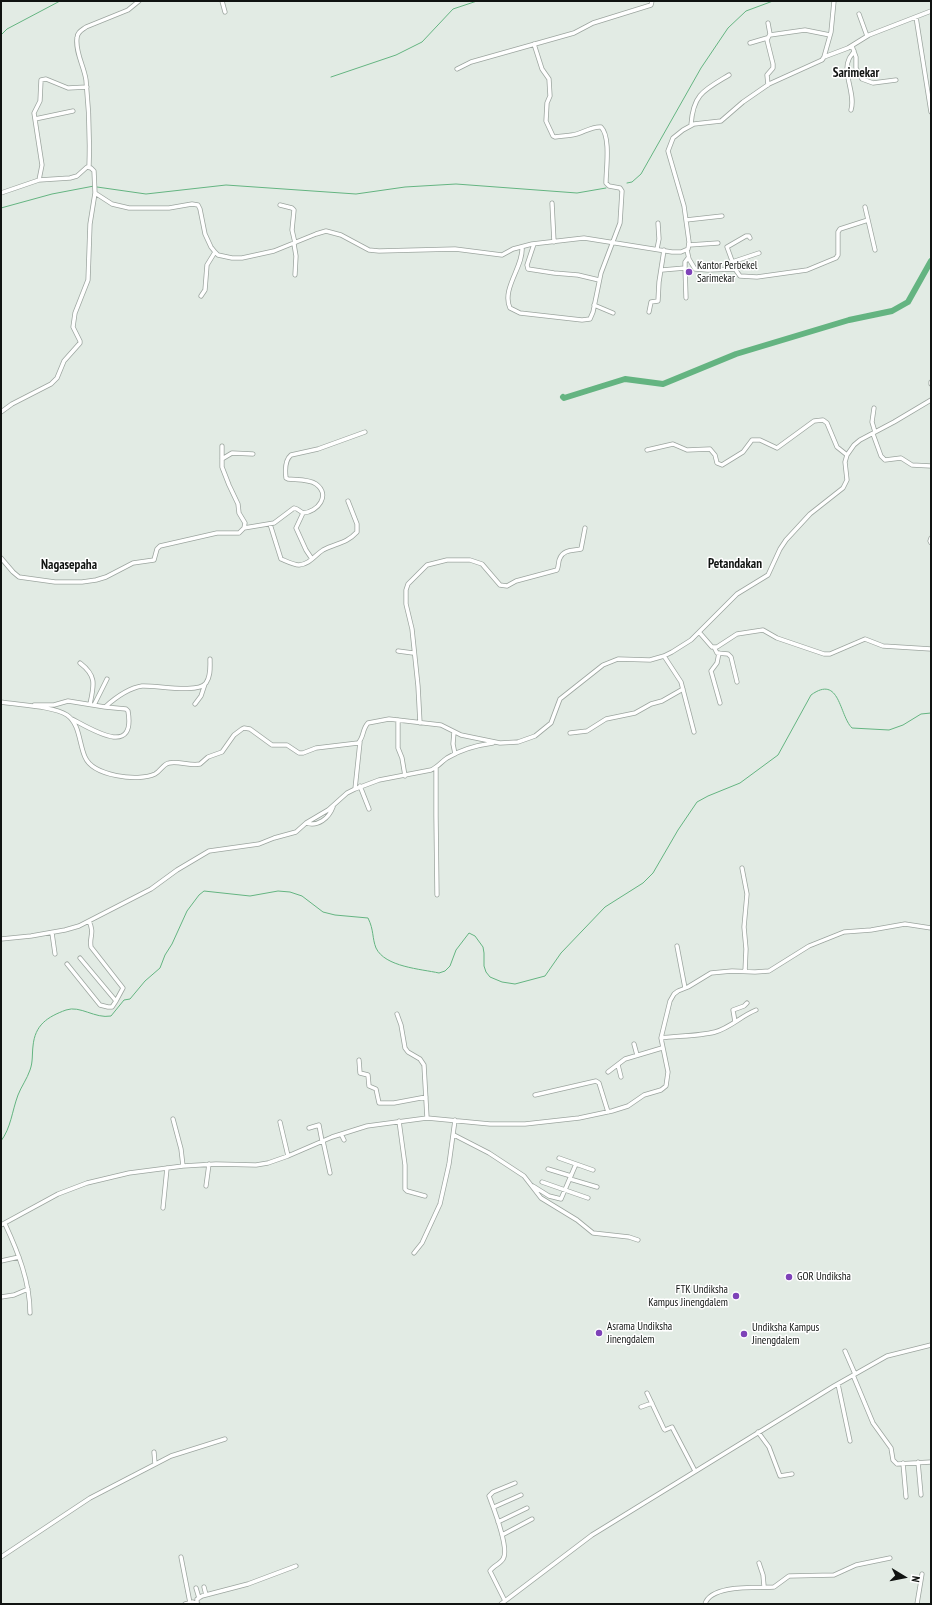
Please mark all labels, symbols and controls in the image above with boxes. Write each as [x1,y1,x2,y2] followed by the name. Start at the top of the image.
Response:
[833,65,879,81] district label: Sarimekar
[697,259,757,285] place label: Kantor Perbekel Sarimekar
[684,267,694,277] marker: Kantor Perbekel Sarimekar
[708,556,762,572] district label: Petandakan
[41,557,97,573] district label: Nagasepaha
[797,1270,851,1284] place label: GOR Undiksha
[784,1272,794,1282] marker: GOR Undiksha
[648,1283,728,1309] place label: FTK Undiksha Kampus Jinengdalem
[731,1291,741,1301] marker: FTK Undiksha Kampus Jinengdalem
[607,1320,672,1346] place label: Asrama Undiksha Jinengdalem
[752,1321,819,1347] place label: Undiksha Kampus Jinengdalem
[594,1328,604,1338] marker: Asrama Undiksha Jinengdalem
[739,1329,749,1339] marker: Undiksha Kampus Jinengdalem
[884,1557,924,1597] north arrow
[908,1575,923,1583] text: N

